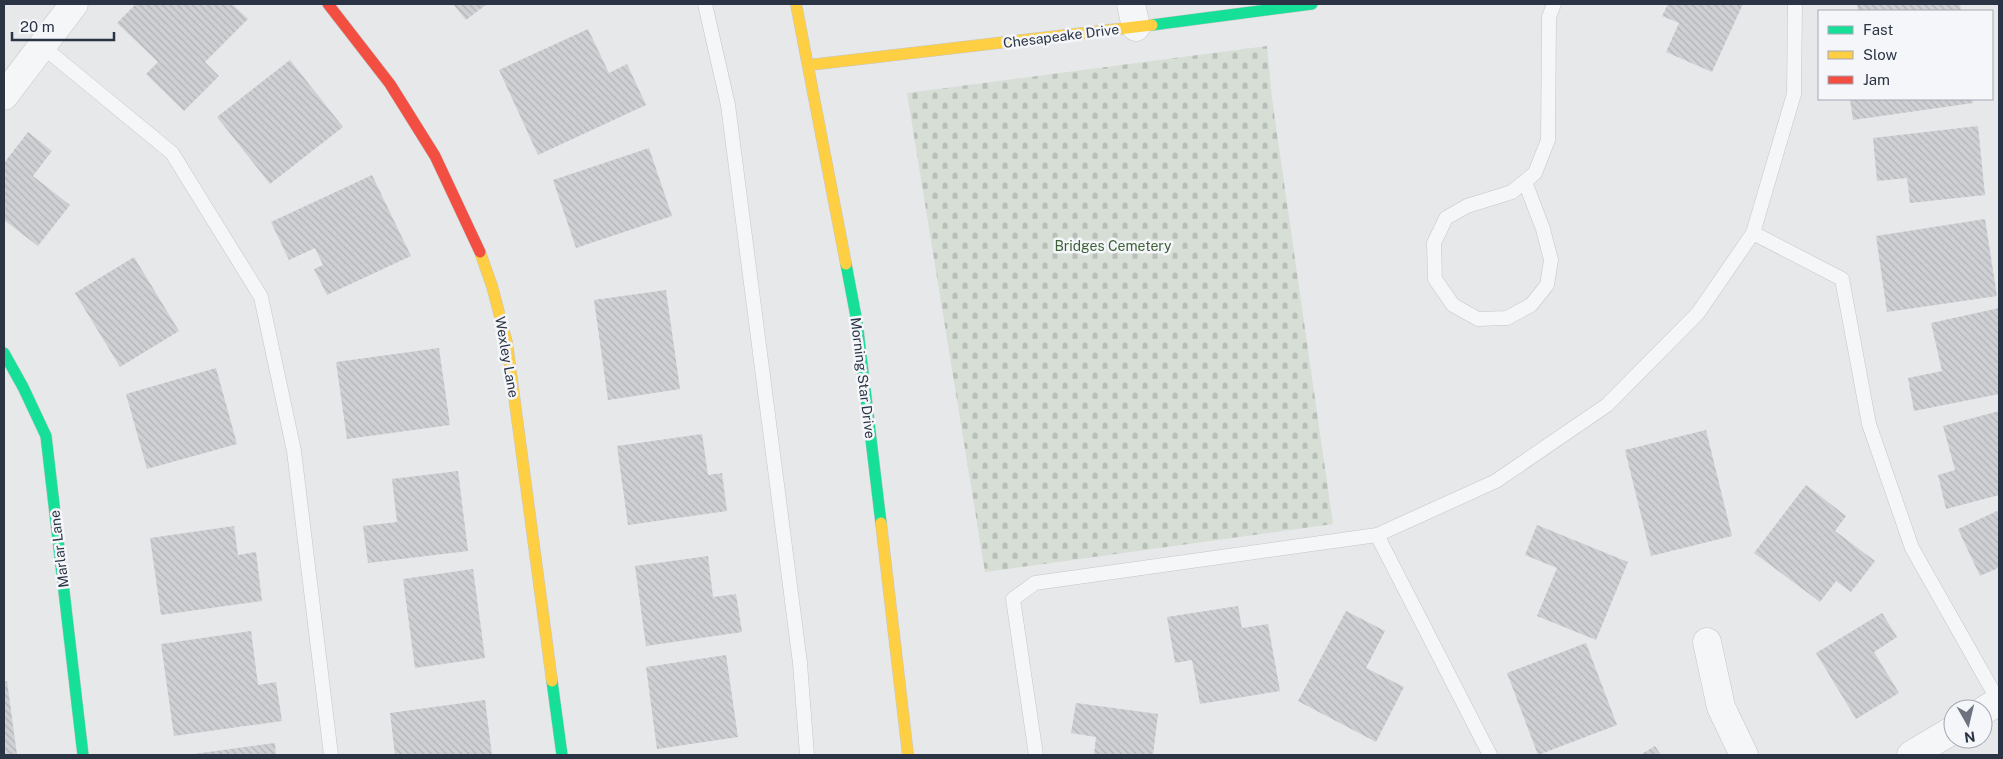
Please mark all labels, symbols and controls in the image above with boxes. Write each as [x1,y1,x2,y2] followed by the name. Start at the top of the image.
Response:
[12,10,115,42] scale bar
[1818,10,1993,100] legend
[20,18,55,35] text: 20 m
[1002,21,1120,51] street label: Chesapeake Drive
[1863,21,1893,38] text: Fast
[1863,46,1898,63] text: Slow
[1863,71,1890,88] text: Jam
[1054,238,1172,254] park label: Bridges Cemetery
[492,315,522,399] street label: Wexley Lane
[848,316,878,440] street label: Morning Star Drive
[46,509,72,589] street label: Marlar Lane
[1943,699,1993,749] north arrow
[1963,728,1976,746] text: N

